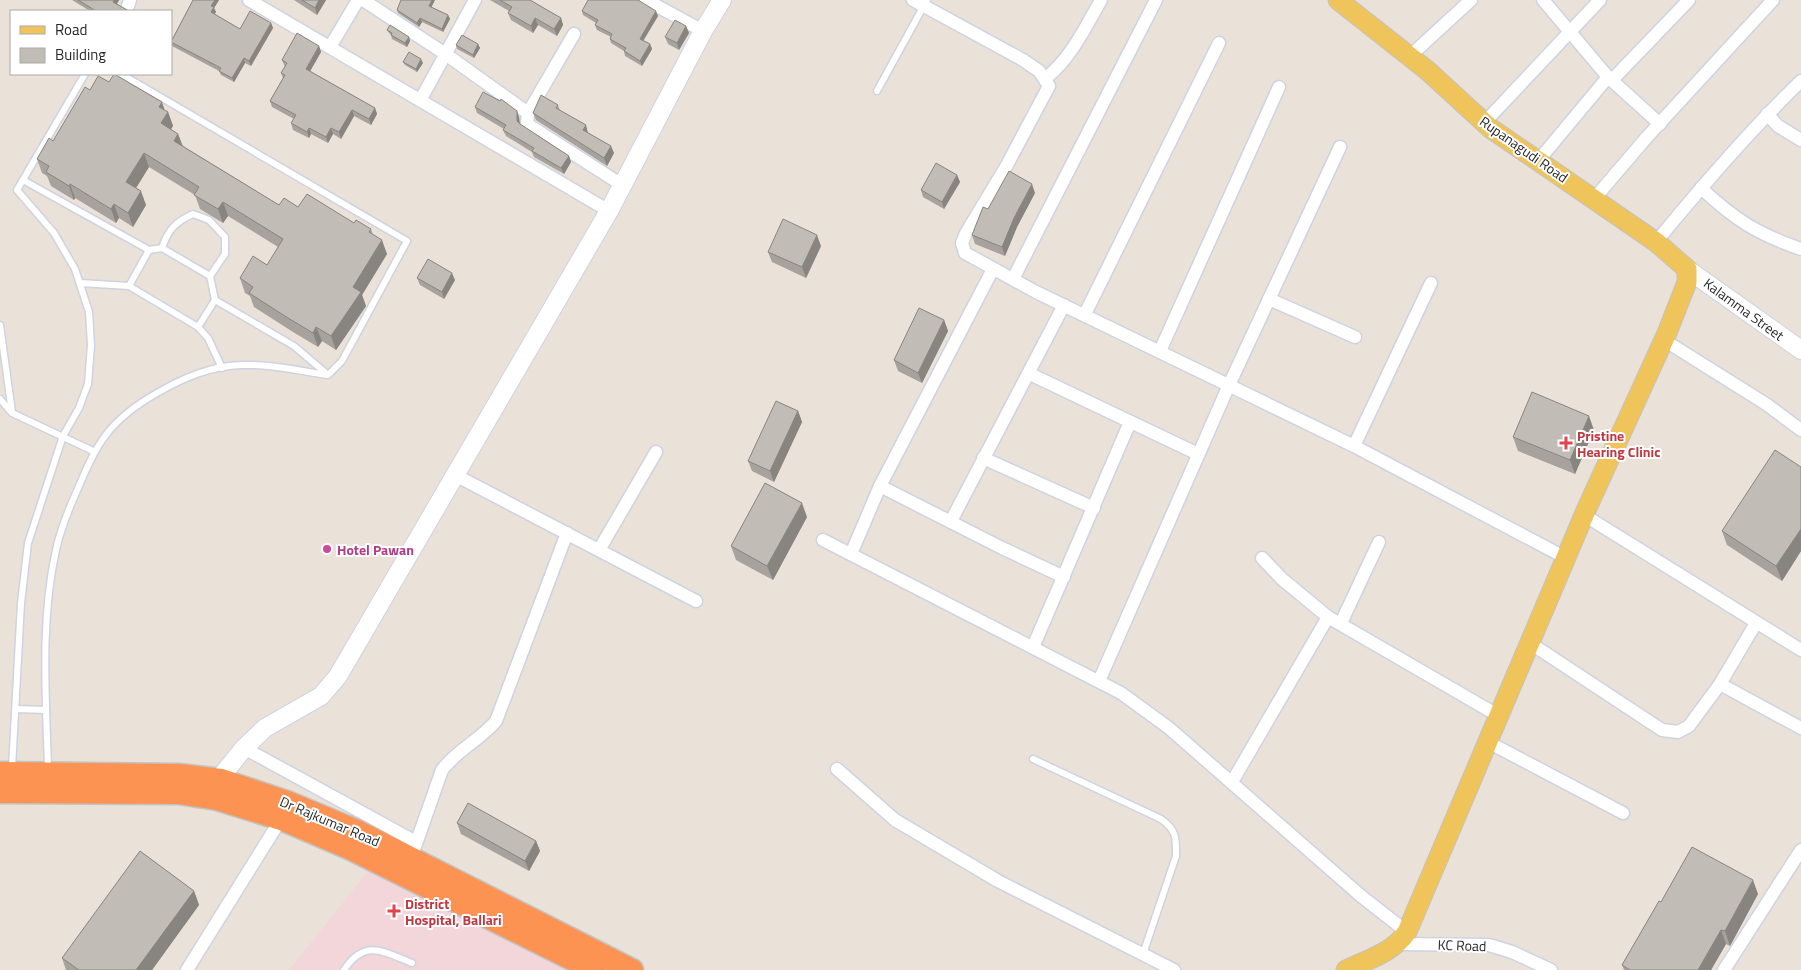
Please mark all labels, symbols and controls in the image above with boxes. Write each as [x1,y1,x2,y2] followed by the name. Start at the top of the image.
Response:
[10,10,172,75] legend
[55,18,87,41] text: Road
[55,43,106,66] text: Building
[1476,111,1572,187] street label: Rupanagudi Road
[1699,273,1789,345] street label: Kalamma Street
[1577,425,1660,462] place label: Pristine Hearing Clinic
[1559,436,1573,450] marker: Pristine Hearing Clinic
[337,539,414,560] place label: Hotel Pawan
[321,543,333,555] marker: Hotel Pawan
[277,790,383,852] street label: Dr Rajkumar Road
[405,893,502,930] place label: District Hospital, Ballari
[387,904,401,918] marker: District Hospital, Ballari
[1437,934,1487,956] street label: KC Road

